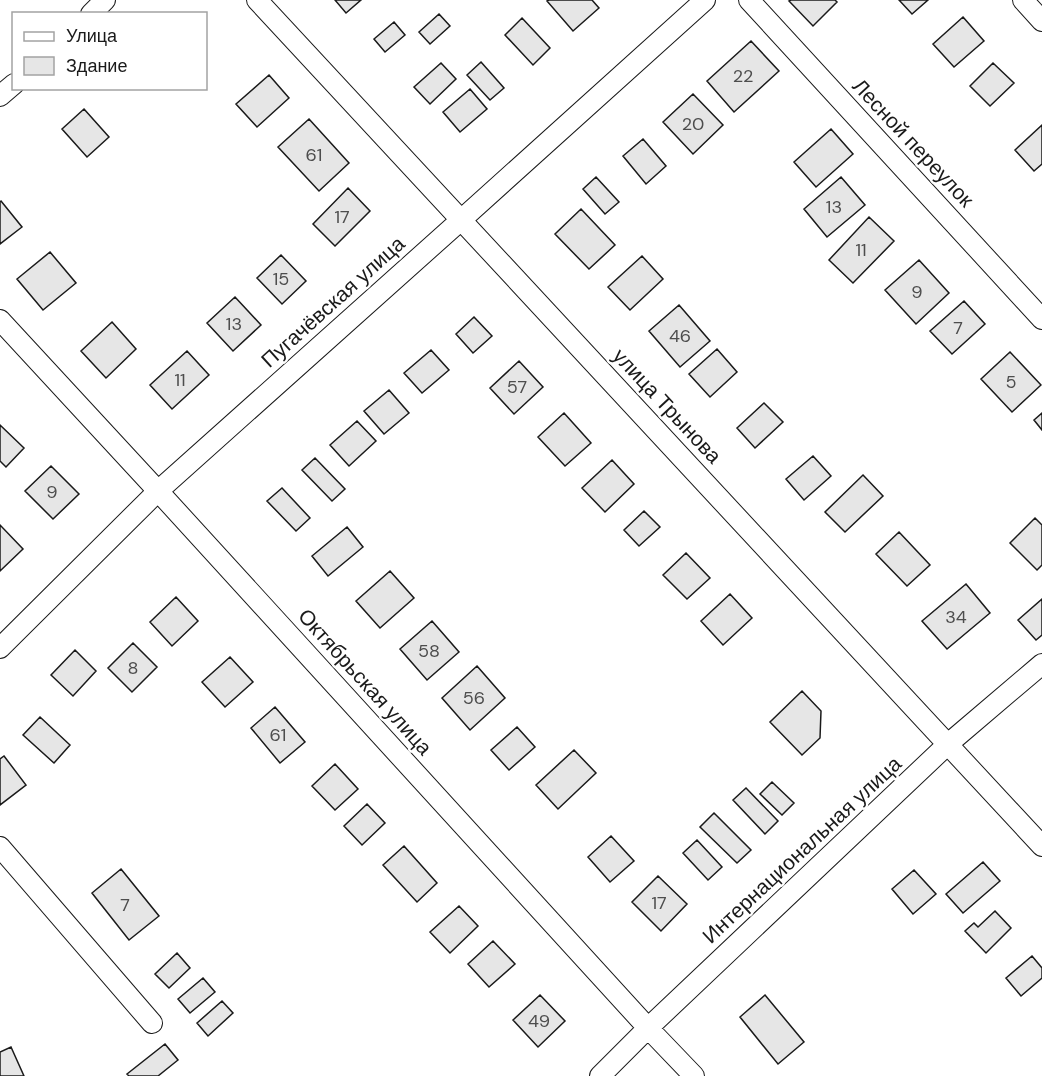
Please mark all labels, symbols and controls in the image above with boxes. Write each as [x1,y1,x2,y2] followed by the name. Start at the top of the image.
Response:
[12,12,207,90] legend
[66,24,118,48] text: Улица
[66,54,127,78] text: Здание
[733,64,753,88] house number: 22
[846,73,980,214] street label: Лесной переулок
[682,112,704,136] house number: 20
[306,143,322,167] house number: 61
[826,195,842,219] house number: 13
[334,205,350,229] house number: 17
[255,230,411,374] street label: Пугачёвская улица
[855,238,867,262] house number: 11
[273,267,289,291] house number: 15
[911,280,923,304] house number: 9
[226,312,242,336] house number: 13
[953,316,963,340] house number: 7
[669,324,691,348] house number: 46
[606,342,728,470] street label: улица Трынова
[174,368,186,392] house number: 11
[1006,370,1016,394] house number: 5
[507,375,527,399] house number: 57
[46,480,58,504] house number: 9
[292,603,438,761] street label: Октябрьская улица
[945,605,967,629] house number: 34
[418,639,440,663] house number: 58
[128,656,138,680] house number: 8
[463,686,485,710] house number: 56
[270,723,286,747] house number: 61
[696,750,908,950] street label: Интернациональная улица
[651,891,667,915] house number: 17
[120,893,130,917] house number: 7
[528,1009,550,1033] house number: 49

